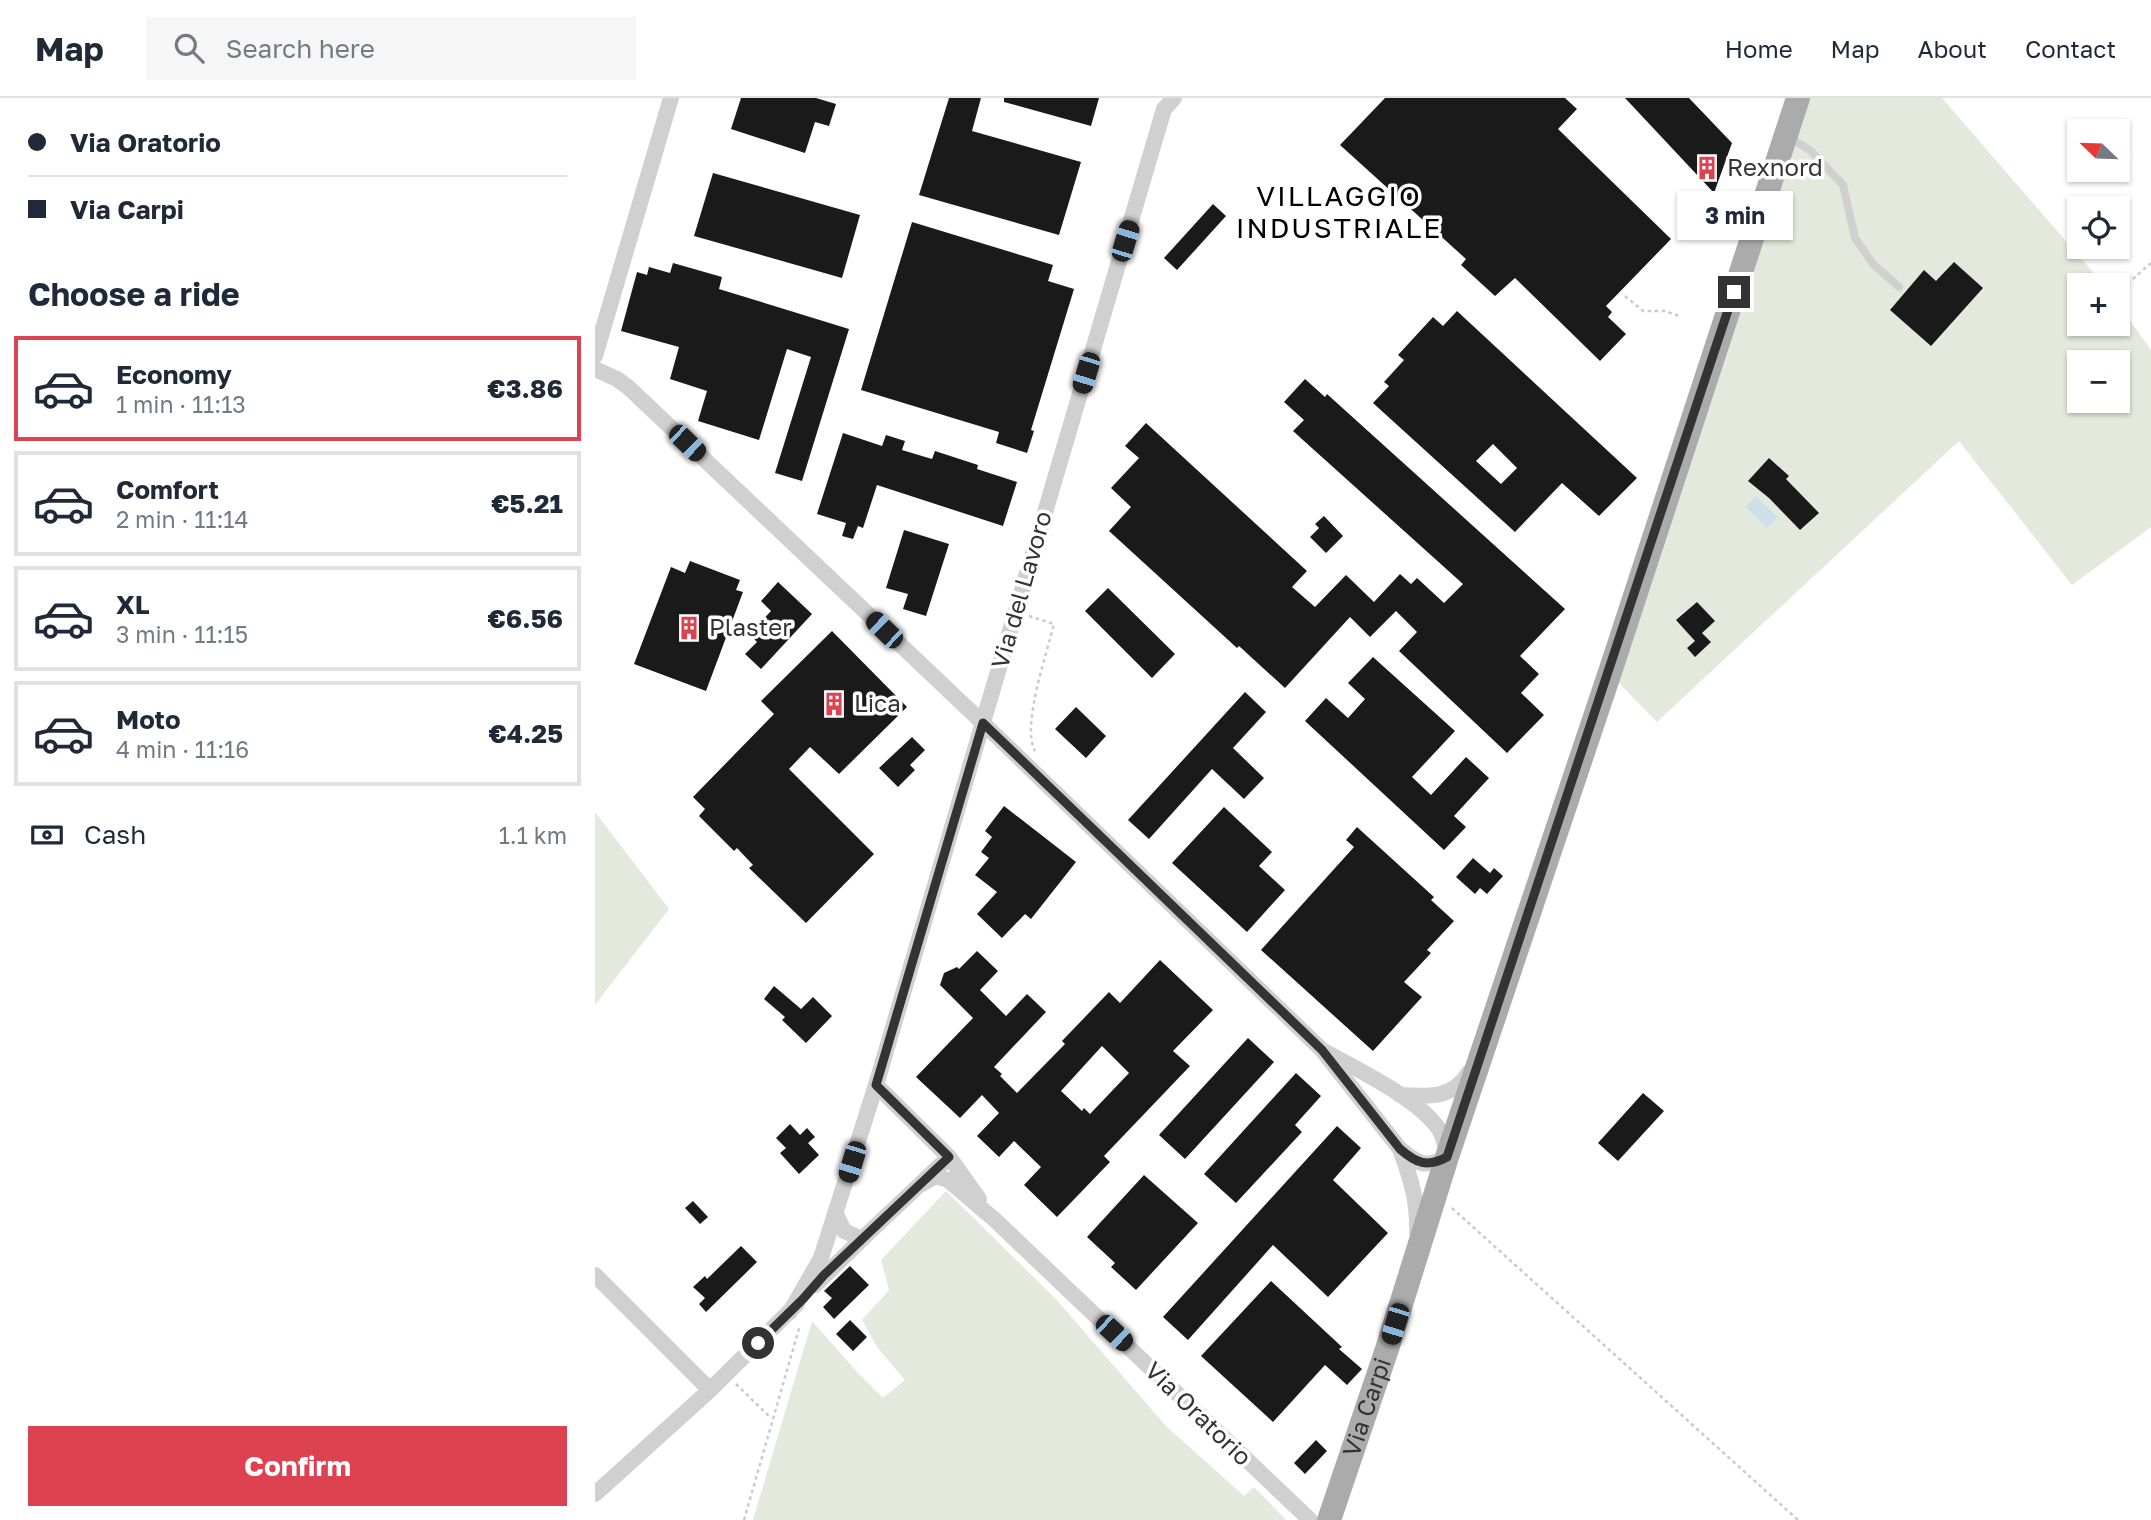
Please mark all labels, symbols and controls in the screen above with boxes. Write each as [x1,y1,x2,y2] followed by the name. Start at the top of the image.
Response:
[146,17,636,80] search box
[35,29,104,68] text: Map
[170,29,208,67] icon: search
[226,33,375,64] text: Search here
[1725,34,1793,63] text: Home
[1831,34,1880,63] text: Map
[1918,34,1987,63] text: About
[2025,34,2116,63] text: Contact
[2067,119,2130,182] north arrow
[2067,119,2130,413] map controls
[70,127,221,158] text: Via Oratorio
[1727,152,1823,181] place label: Rexnord
[1693,154,1721,182] building icon: Rexnord
[1236,179,1442,244] district label: VILLAGGIO INDUSTRIALE
[1676,190,1792,240] callout: 3 min
[70,194,184,225] text: Via Carpi
[2067,196,2130,259] button: locate
[1705,201,1765,229] text: 3 min
[1109,218,1142,264] car
[2067,273,2130,336] button: +
[28,275,240,313] text: Choose a ride
[1718,276,1750,308] route end
[1070,350,1103,396] car
[2067,350,2130,413] button: −
[32,357,95,420] icon: car
[116,359,232,390] text: Economy
[487,373,563,404] text: €3.86
[116,390,246,418] text: 1 min · 11:13
[665,421,710,465] car
[32,472,95,535] icon: car
[116,474,219,505] text: Comfort
[491,488,563,519] text: €5.21
[116,505,249,533] text: 2 min · 11:14
[984,508,1057,672] street label: Via del Lavoro
[32,587,95,650] icon: car
[116,589,150,620] text: XL
[487,603,563,634] text: €6.56
[862,608,907,652] car
[709,612,792,641] place label: Plaster
[675,614,703,642] building icon: Plaster
[116,620,248,648] text: 3 min · 11:15
[854,688,901,717] place label: Lica
[820,690,848,718] building icon: Lica
[32,702,95,765] icon: car
[116,704,181,735] text: Moto
[488,718,563,749] text: €4.25
[116,735,249,763] text: 4 min · 11:16
[28,816,66,854] icon: cash
[84,819,146,850] text: Cash
[499,821,567,849] text: 1.1 km
[836,1139,869,1185] car
[1379,1301,1412,1347] car
[1092,1311,1137,1355] car
[742,1327,774,1359] route start
[1336,1354,1396,1460] street label: Via Carpi
[1140,1355,1258,1471] street label: Via Oratorio
[28,1426,567,1506] button: Confirm

